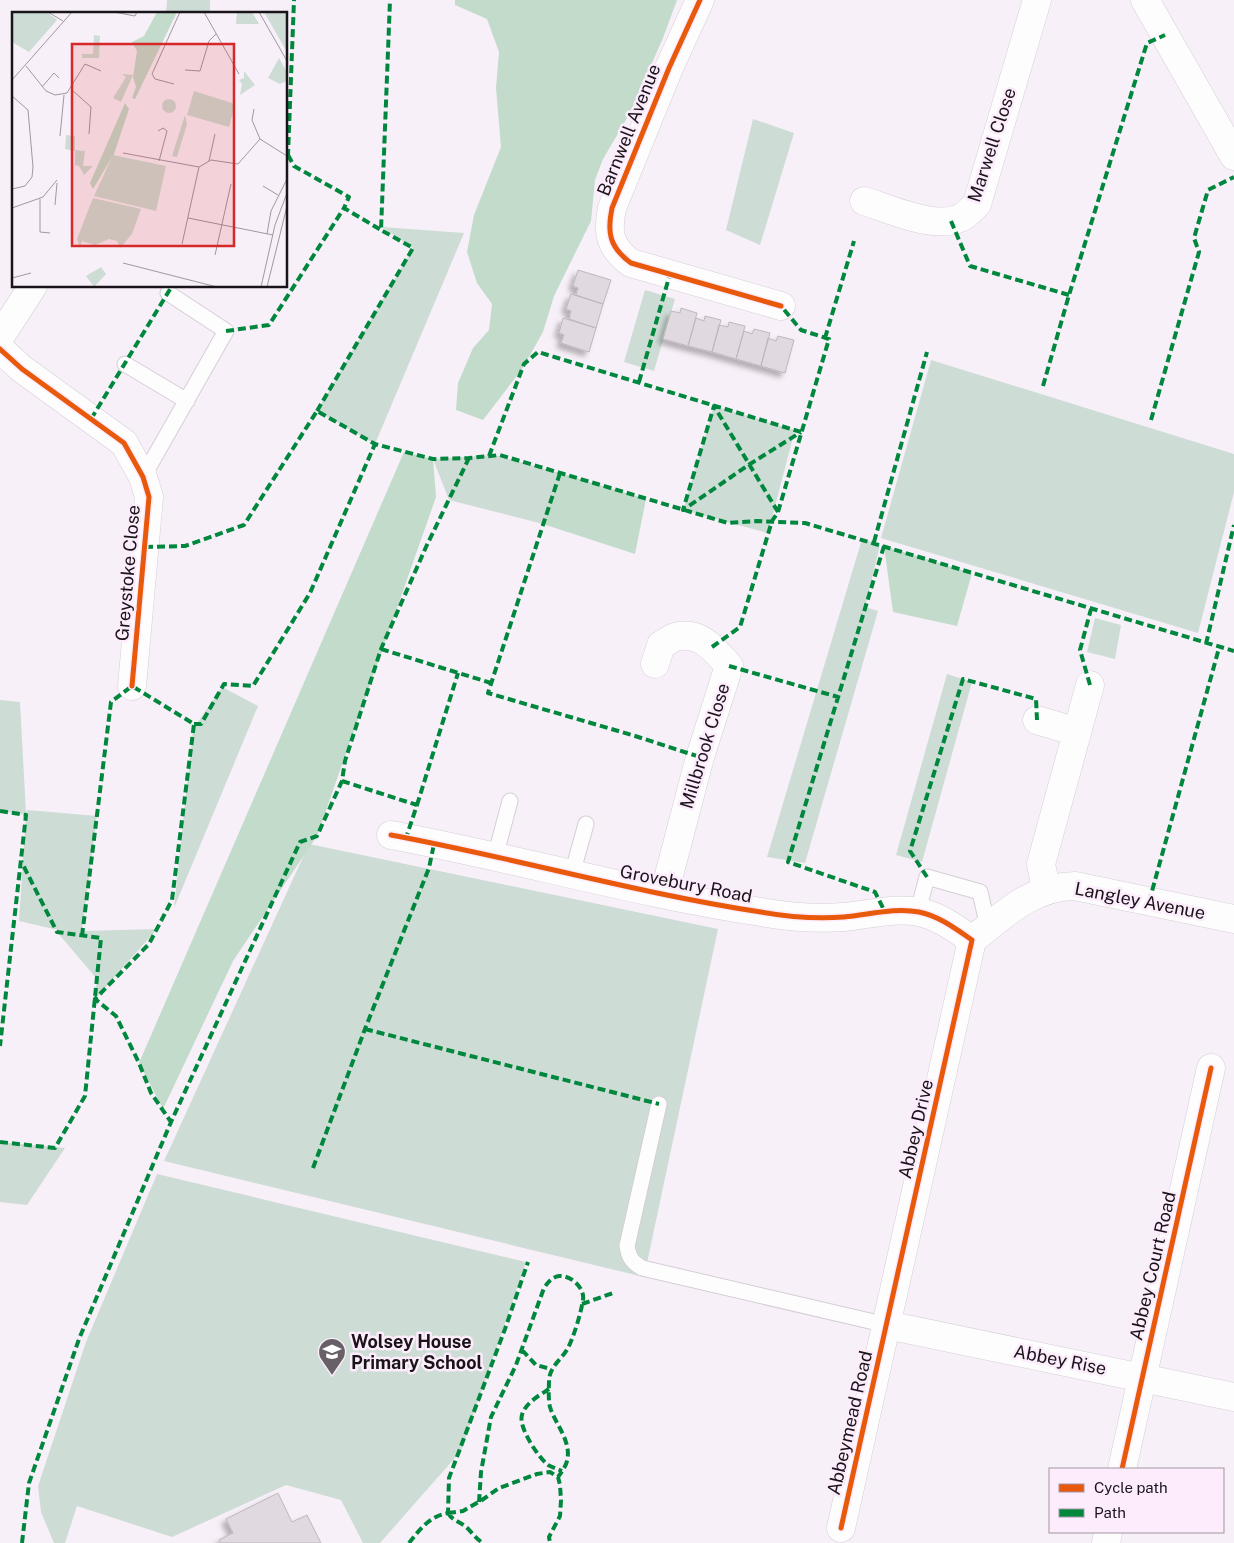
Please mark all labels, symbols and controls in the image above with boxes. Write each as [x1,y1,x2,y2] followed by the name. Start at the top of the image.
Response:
[12,12,288,288] inset map
[593,61,665,199] street label: Barnwell Avenue
[963,85,1020,205] street label: Marwell Close
[111,504,144,642] street label: Greystoke Close
[675,680,734,811] street label: Millbrook Close
[618,860,754,907] street label: Grovebury Road
[1073,878,1207,923] street label: Langley Avenue
[894,1077,937,1181] street label: Abbey Drive
[1125,1189,1180,1342] street label: Abbey Court Road
[351,1331,483,1373] place label: Wolsey House Primary School
[317,1337,347,1376] school or university icon: Wolsey House Primary School
[1012,1340,1108,1379] street label: Abbey Rise
[823,1349,876,1497] street label: Abbeymead Road
[1049,1468,1224,1533] legend
[1094,1479,1168,1496] text: Cycle path
[1094,1504,1126,1521] text: Path

